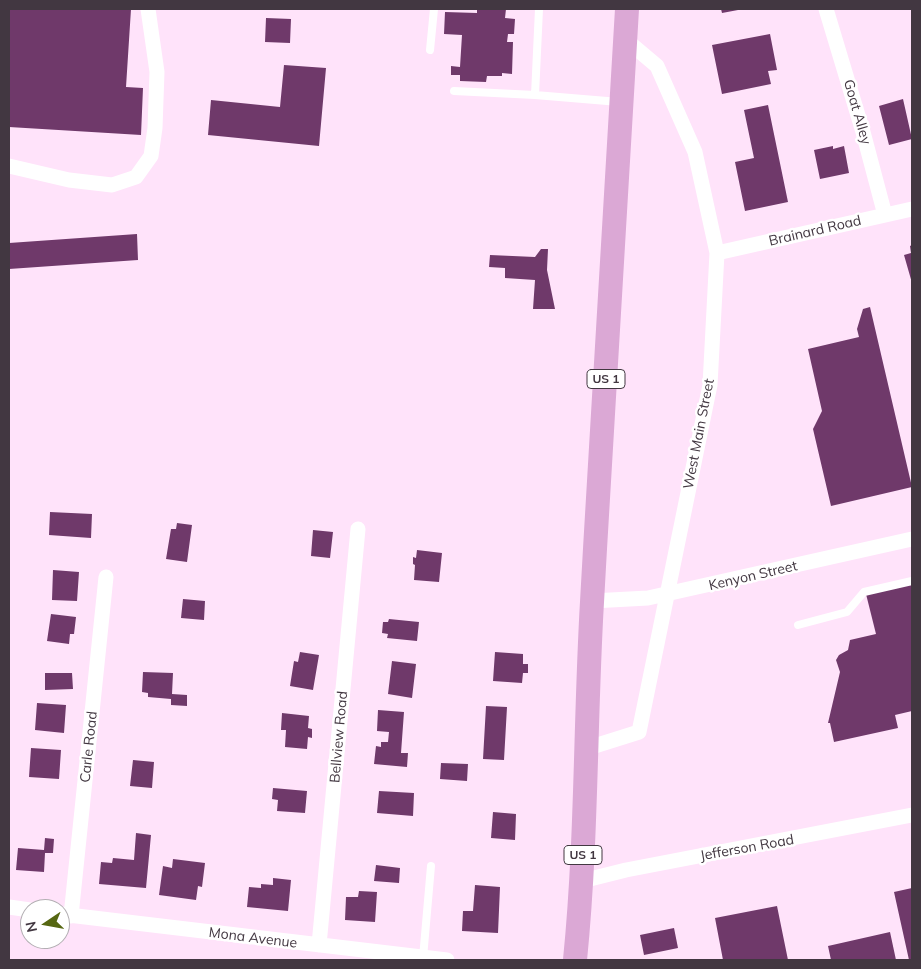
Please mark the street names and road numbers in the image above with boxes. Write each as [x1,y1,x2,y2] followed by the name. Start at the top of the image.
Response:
[840,77,874,147] street label: Goat Alley
[767,212,863,250] street label: Brainard Road
[587,369,625,388] road number: US 1
[680,377,718,491] street label: West Main Street
[707,558,799,594] street label: Kenyon Street
[327,690,351,784] street label: Bellview Road
[77,710,101,784] street label: Carle Road
[699,831,795,865] street label: Jefferson Road
[564,846,602,864] road number: US 1
[208,924,298,952] street label: Mona Avenue

